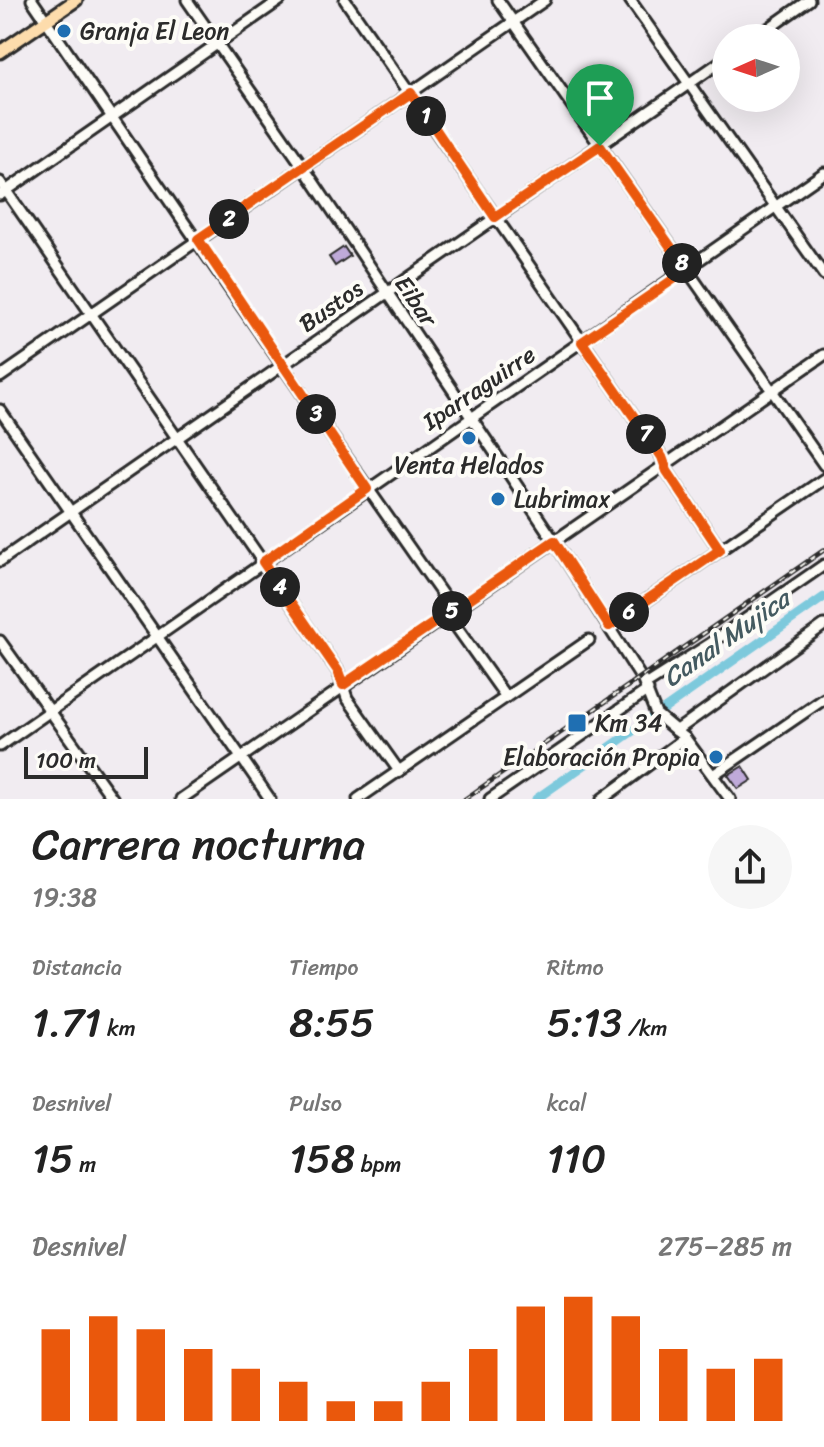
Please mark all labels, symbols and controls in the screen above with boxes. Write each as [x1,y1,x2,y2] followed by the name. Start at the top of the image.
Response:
[80,10,229,52] place label: Granja El Leon
[55,22,73,40] marker: Granja El Leon
[712,24,800,112] north arrow
[712,24,800,112] map controls
[566,64,634,146] pin
[578,76,622,120] icon: arrive
[406,96,446,136] pin: 1
[421,96,431,135] text: 1
[209,199,249,239] pin: 2
[223,199,235,238] text: 2
[662,243,702,283] pin: 8
[675,243,689,282] text: 8
[383,266,450,337] street label: Eibar
[290,268,372,344] street label: Bustos
[413,334,544,442] street label: Iparraguirre
[296,394,336,434] pin: 3
[310,394,322,433] text: 3
[626,414,666,454] pin: 7
[640,414,652,453] text: 7
[460,429,478,447] marker: Venta Helados
[394,444,544,486] place label: Venta Helados
[514,478,611,520] place label: Lubrimax
[489,490,507,508] marker: Lubrimax
[260,567,300,607] pin: 4
[273,567,287,606] text: 4
[652,575,802,699] water label: Canal Mujica
[432,591,472,631] pin: 5
[445,591,459,630] text: 5
[609,592,649,632] pin: 6
[623,592,635,631] text: 6
[595,702,662,744] place label: Km 34
[566,712,588,734] marker: Km 34
[503,736,700,778] place label: Elaboración Propia
[36,741,96,780] text: 100 m
[24,743,148,779] scale bar
[707,748,725,766] marker: Elaboración Propia
[32,805,365,883] text: Carrera nocturna
[708,825,792,909] button: share
[32,874,97,920] text: 19:38
[32,948,122,987] text: Distancia
[289,948,358,987] text: Tiempo
[547,948,604,987] text: Ritmo
[32,987,101,1058] text: 1.71
[289,987,374,1058] text: 8:55
[547,987,622,1058] text: 5:13
[101,1009,136,1048] text: km
[622,1009,668,1048] text: /km
[32,1084,112,1123] text: Desnivel
[289,1084,342,1123] text: Pulso
[547,1084,587,1123] text: kcal
[32,1123,74,1194] text: 15
[289,1123,355,1194] text: 158
[547,1123,606,1194] text: 110
[74,1145,96,1184] text: m
[355,1145,401,1184] text: bpm
[32,1223,126,1269] text: Desnivel
[658,1223,792,1269] text: 275–285 m

